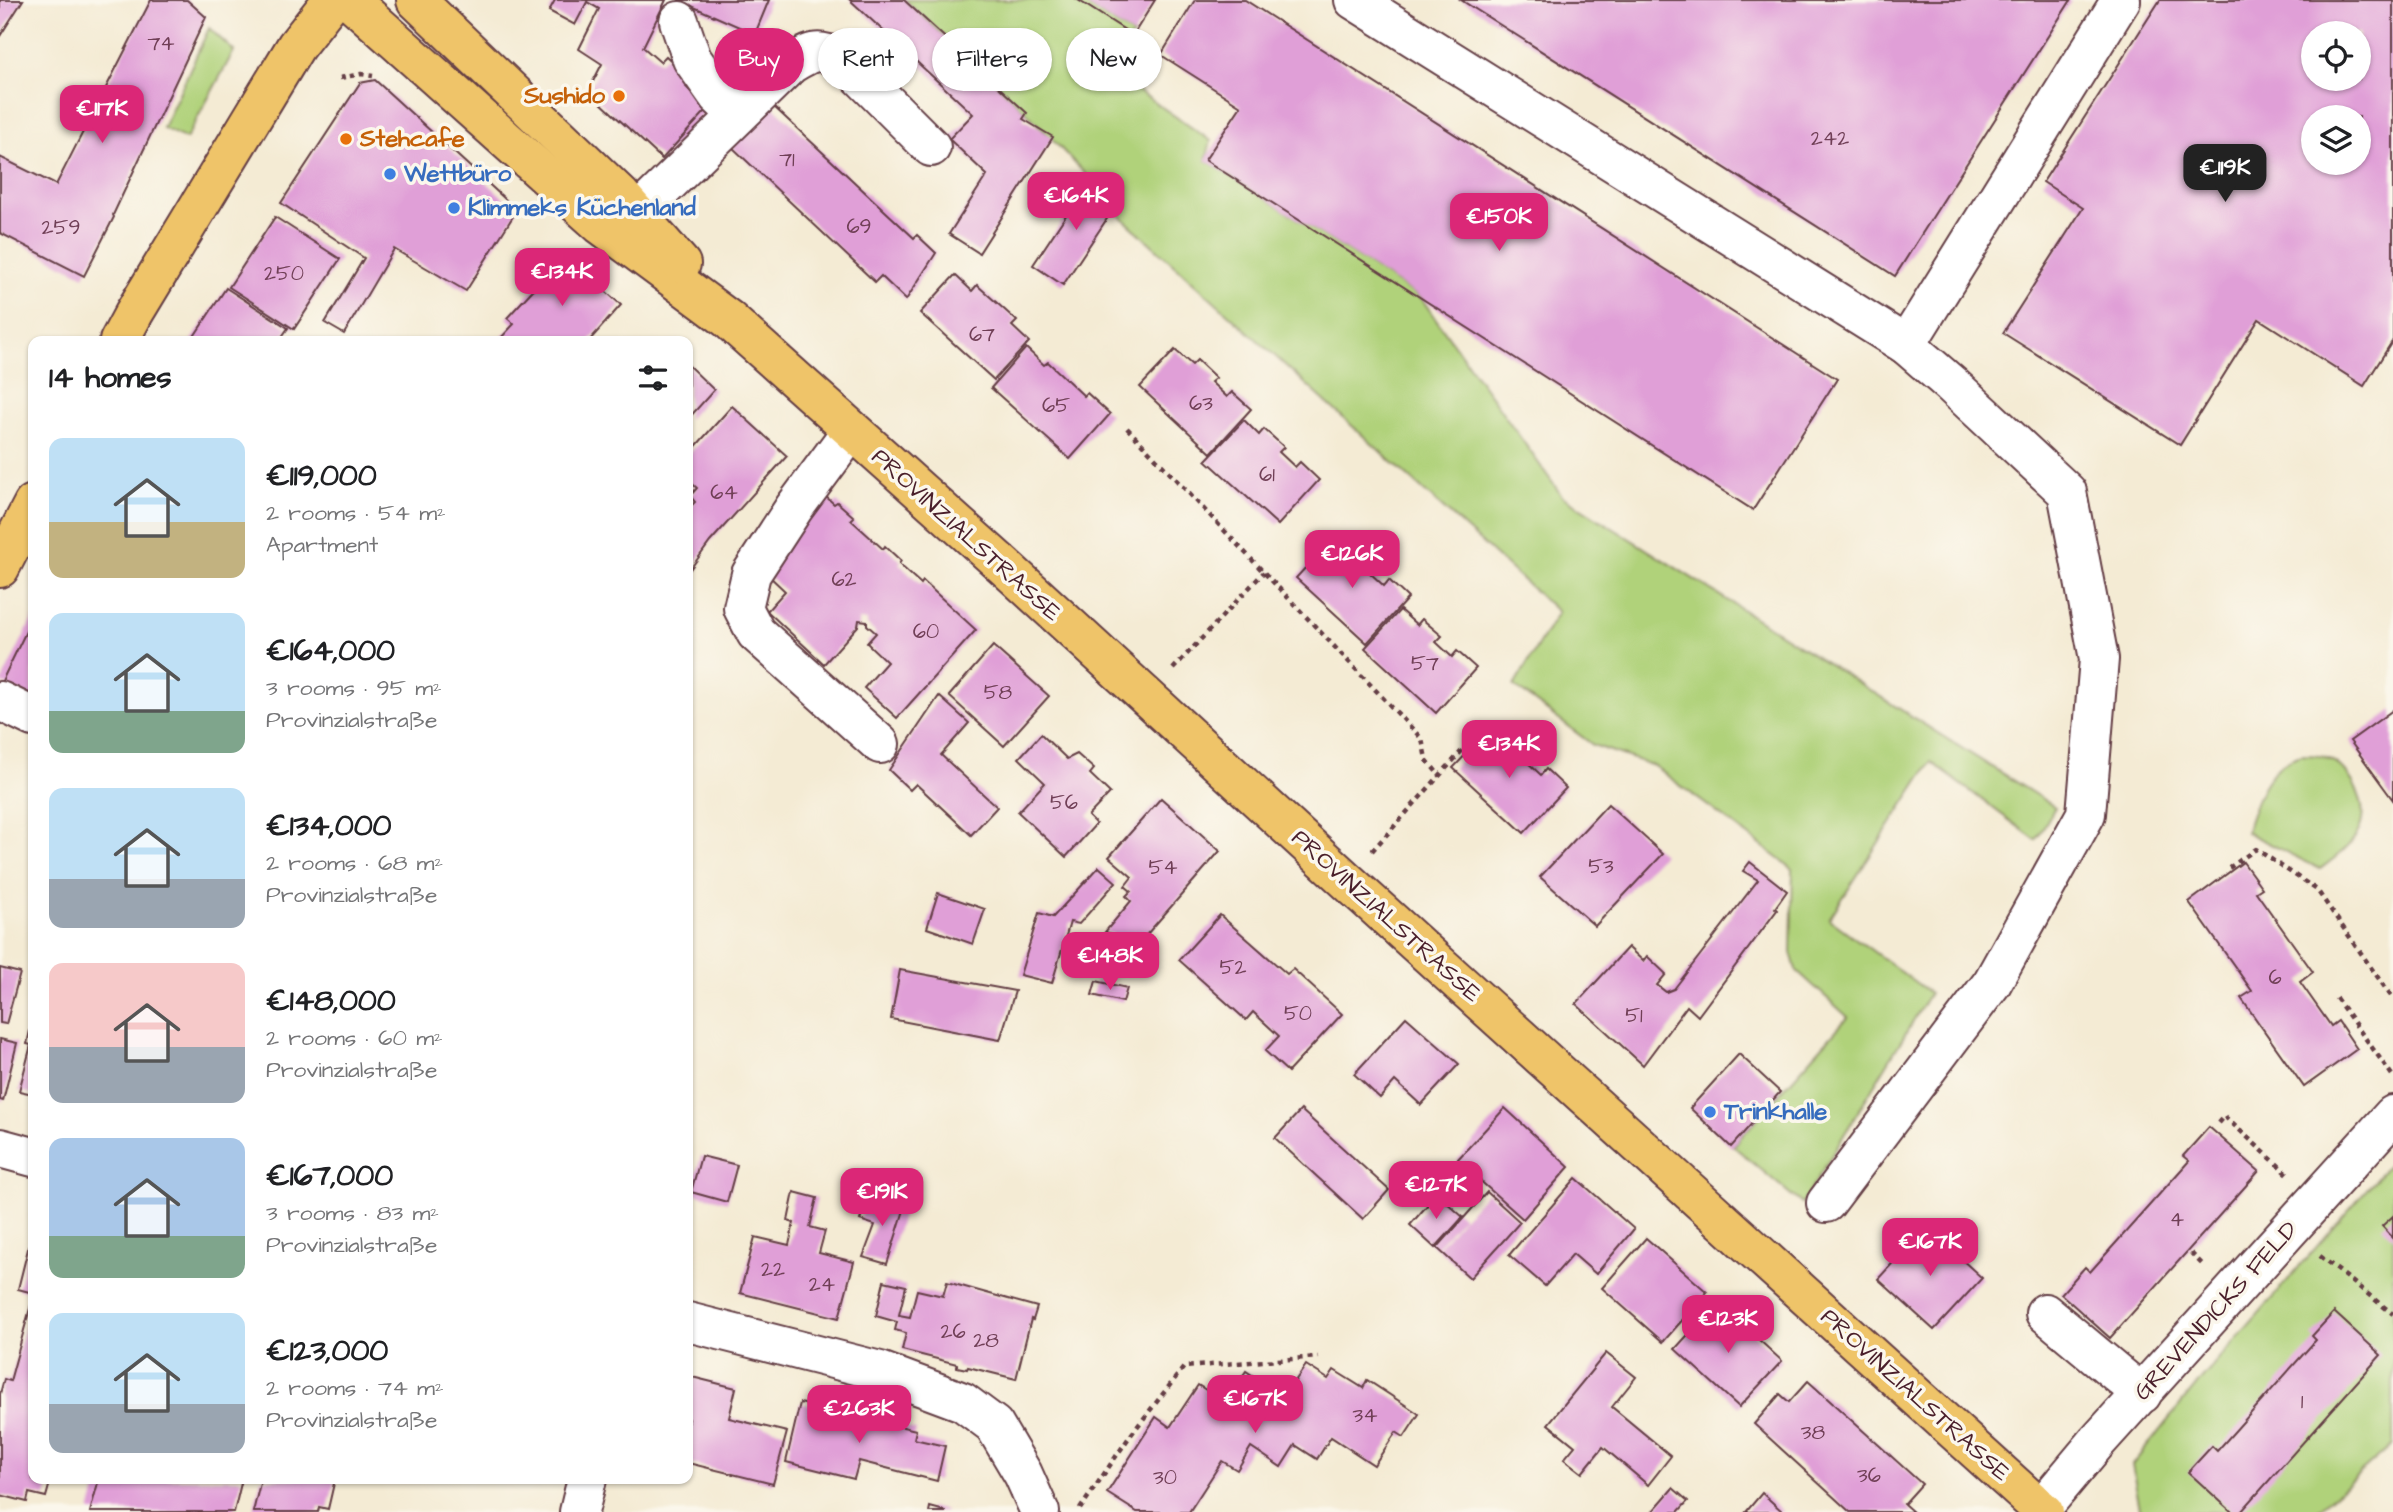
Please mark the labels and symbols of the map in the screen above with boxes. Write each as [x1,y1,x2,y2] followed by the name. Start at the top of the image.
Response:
[147,29,175,58] house number: 74
[523,79,605,113] place label: Sushido
[53,86,151,145] pin: €117K
[611,88,627,104] marker: Sushido
[359,122,465,156] place label: Stehcafe
[1811,124,1849,153] house number: 242
[338,131,354,147] marker: Stehcafe
[2176,144,2274,204] pin: €119K
[779,145,795,174] house number: 71
[403,157,512,191] place label: Wettbüro
[382,166,398,182] marker: Wettbüro
[1027,173,1125,232] pin: €164K
[468,191,696,225] place label: Klimmeks Küchenland
[1450,194,1548,253] pin: €150K
[446,200,462,216] marker: Klimmeks Küchenland
[846,212,872,241] house number: 69
[42,213,80,242] house number: 259
[513,248,611,308] pin: €134K
[264,259,304,288] house number: 250
[969,320,995,349] house number: 67
[1189,389,1213,418] house number: 63
[1042,391,1070,420] house number: 65
[864,441,1068,629] street label: PROVINZIALSTRASSE
[1259,460,1275,489] house number: 61
[710,478,738,507] house number: 64
[1303,530,1401,590] pin: €126K
[831,565,857,594] house number: 62
[913,617,939,646] house number: 60
[1411,649,1439,678] house number: 57
[984,678,1013,707] house number: 58
[1460,720,1558,780] pin: €134K
[1050,788,1078,817] house number: 56
[1284,822,1488,1010] street label: PROVINZIALSTRASSE
[1588,852,1614,881] house number: 53
[1148,853,1178,882] house number: 54
[1061,932,1159,992] pin: €148K
[1220,953,1246,982] house number: 52
[2268,963,2282,992] house number: 6
[1284,999,1312,1028] house number: 50
[1625,1001,1643,1030] house number: 51
[1723,1095,1827,1129] place label: Trinkhalle
[1702,1104,1718,1120] marker: Trinkhalle
[1387,1162,1485,1221] pin: €127K
[833,1168,931,1228] pin: €191K
[2170,1205,2184,1234] house number: 4
[2126,1214,2306,1408] street label: GREVENDICKS FELD
[1881,1218,1979,1278] pin: €167K
[761,1255,785,1284] house number: 22
[809,1270,835,1299] house number: 24
[1679,1296,1777,1355] pin: €123K
[1813,1301,2017,1489] street label: PROVINZIALSTRASSE
[940,1317,966,1346] house number: 26
[973,1326,999,1355] house number: 28
[1206,1376,1304,1435] pin: €167K
[810,1386,908,1445] pin: €263K
[2301,1387,2304,1416] house number: 1
[1353,1401,1377,1430] house number: 34
[1801,1418,1826,1447] house number: 38
[1857,1461,1881,1490] house number: 36
[1153,1463,1177,1492] house number: 30

